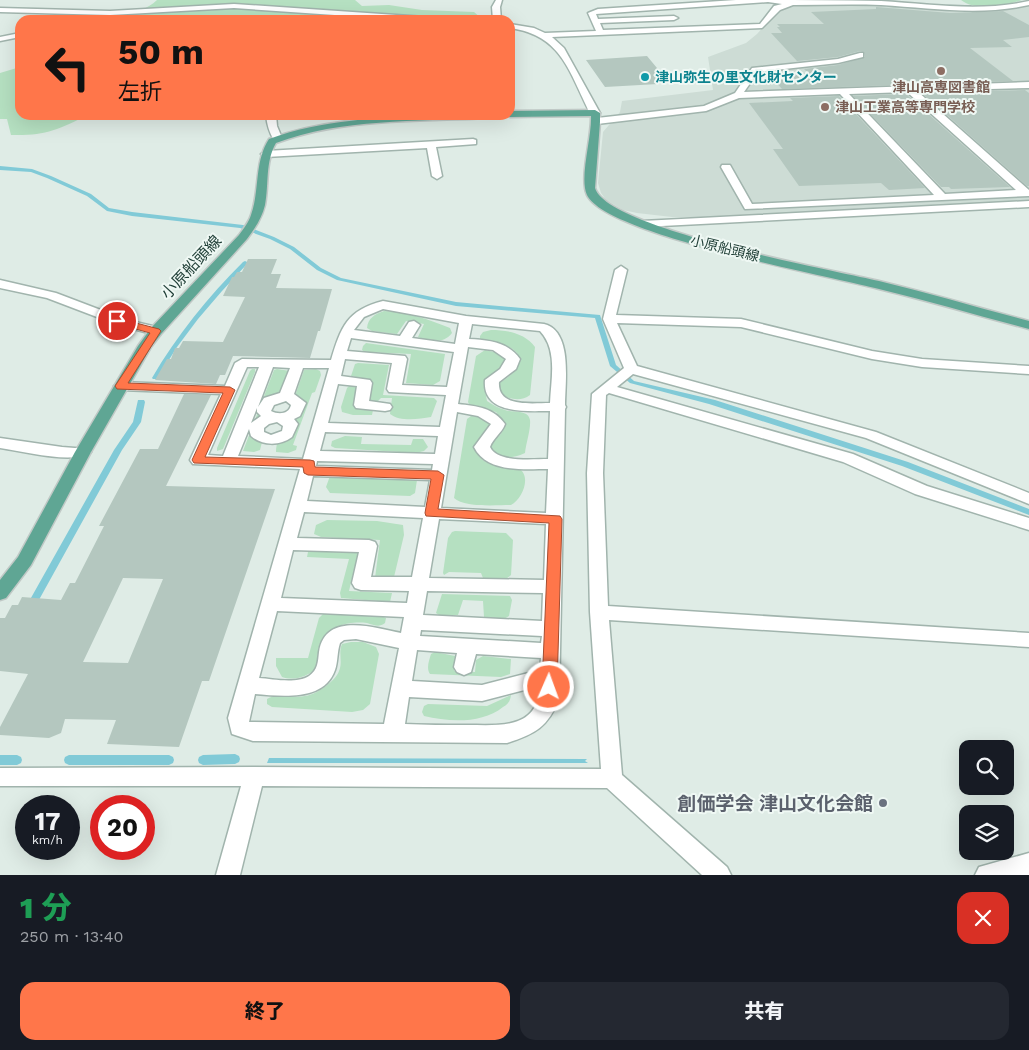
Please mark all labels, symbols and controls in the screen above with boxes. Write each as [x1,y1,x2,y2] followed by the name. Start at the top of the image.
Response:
[118,31,204,73] text: 50 m
[35,35,100,100] icon: left
[935,65,947,77] marker: 津山高専図書館
[655,69,837,85] place label: 津山弥生の里文化財センター
[639,71,651,83] marker: 津山弥生の里文化財センター
[118,79,162,104] text: 左折
[892,79,990,95] place label: 津山高専図書館
[835,99,975,115] place label: 津山工業高等専門学校
[819,101,831,113] marker: 津山工業高等専門学校
[157,231,225,303] street label: 小原船頭線
[689,232,761,264] street label: 小原船頭線
[96,300,138,342] pin
[103,307,131,335] icon: arrive
[522,660,574,712] position arrow
[959,740,1014,860] map controls
[959,740,1014,795] button: search
[678,792,873,815] place label: 創価学会 津山文化会館
[90,795,155,860] speed limit sign: 20
[877,797,889,809] marker: 創価学会 津山文化会館
[959,805,1014,860] button: layers
[35,807,60,836] text: 17
[32,833,63,847] text: km/h
[20,890,71,925] text: 1 分
[957,892,1009,944] button: close
[20,927,124,946] text: 250 m · 13:40
[20,982,510,1040] button: 終了
[520,982,1009,1040] button: 共有

